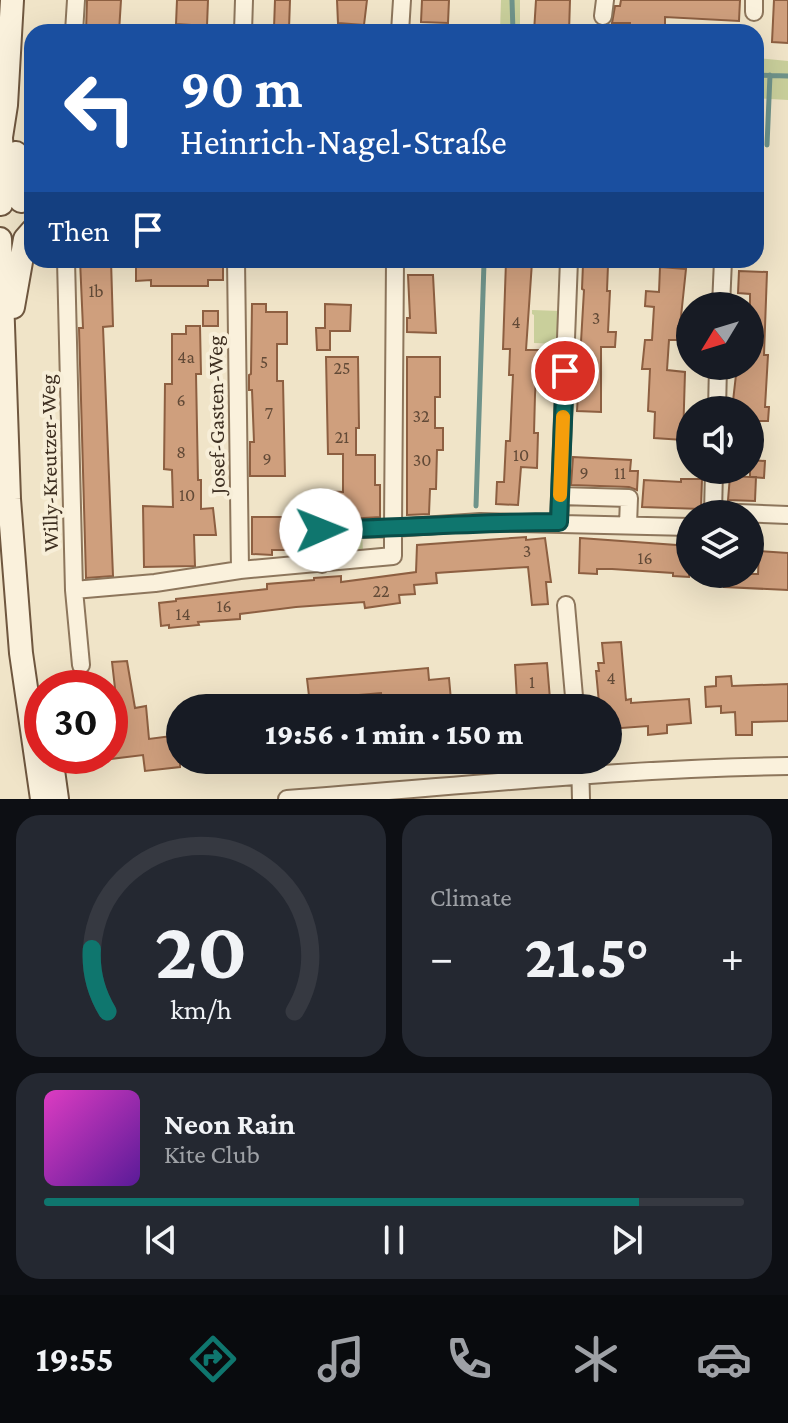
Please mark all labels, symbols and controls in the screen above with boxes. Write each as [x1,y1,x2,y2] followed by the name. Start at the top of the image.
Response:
[48,56,152,160] icon: left
[180,57,303,119] text: 90 m
[180,122,507,162] text: Heinrich-Nagel-Straße
[126,208,170,252] icon: arrive
[48,214,110,247] text: Then
[88,281,104,301] house number: 1b
[676,292,764,380] north arrow
[676,292,764,588] map controls
[592,308,600,328] house number: 3
[511,312,521,332] house number: 4
[202,335,230,497] street label: Josef-Gasten-Weg
[531,337,599,405] pin
[177,347,195,367] house number: 4a
[543,349,587,393] icon: arrive
[260,352,268,372] house number: 5
[333,358,351,378] house number: 25
[35,374,63,552] street label: Willy-Kreutzer-Weg
[176,390,186,410] house number: 6
[676,396,764,484] button: sound
[265,403,273,423] house number: 7
[412,406,430,426] house number: 32
[335,427,349,447] house number: 21
[176,442,186,462] house number: 8
[513,445,529,465] house number: 10
[262,449,272,469] house number: 9
[413,450,431,470] house number: 30
[579,463,589,483] house number: 9
[614,463,626,483] house number: 11
[179,485,195,505] house number: 10
[279,488,363,572] position arrow
[676,500,764,588] button: layers
[523,541,531,561] house number: 3
[637,548,653,568] house number: 16
[372,581,390,601] house number: 22
[216,596,232,616] house number: 16
[175,604,191,624] house number: 14
[606,668,616,688] house number: 4
[24,670,128,774] speed limit sign: 30
[529,672,535,692] house number: 1
[265,717,523,750] text: 19:56 · 1 min · 150 m
[430,883,512,912] text: Climate
[155,903,247,996] text: 20
[524,923,650,990] text: 21.5°
[430,933,453,981] text: −
[721,933,744,981] text: +
[170,993,232,1025] text: km/h
[164,1107,295,1140] text: Neon Rain
[164,1140,260,1169] text: Kite Club
[139,1218,183,1262] icon: previous
[372,1218,416,1262] icon: pause
[605,1218,649,1262] icon: next
[185,1331,241,1387] icon: directions
[313,1331,369,1387] icon: music
[441,1331,497,1387] icon: phone
[568,1331,624,1387] icon: climate
[696,1331,752,1387] icon: car
[36,1339,114,1379] text: 19:55

